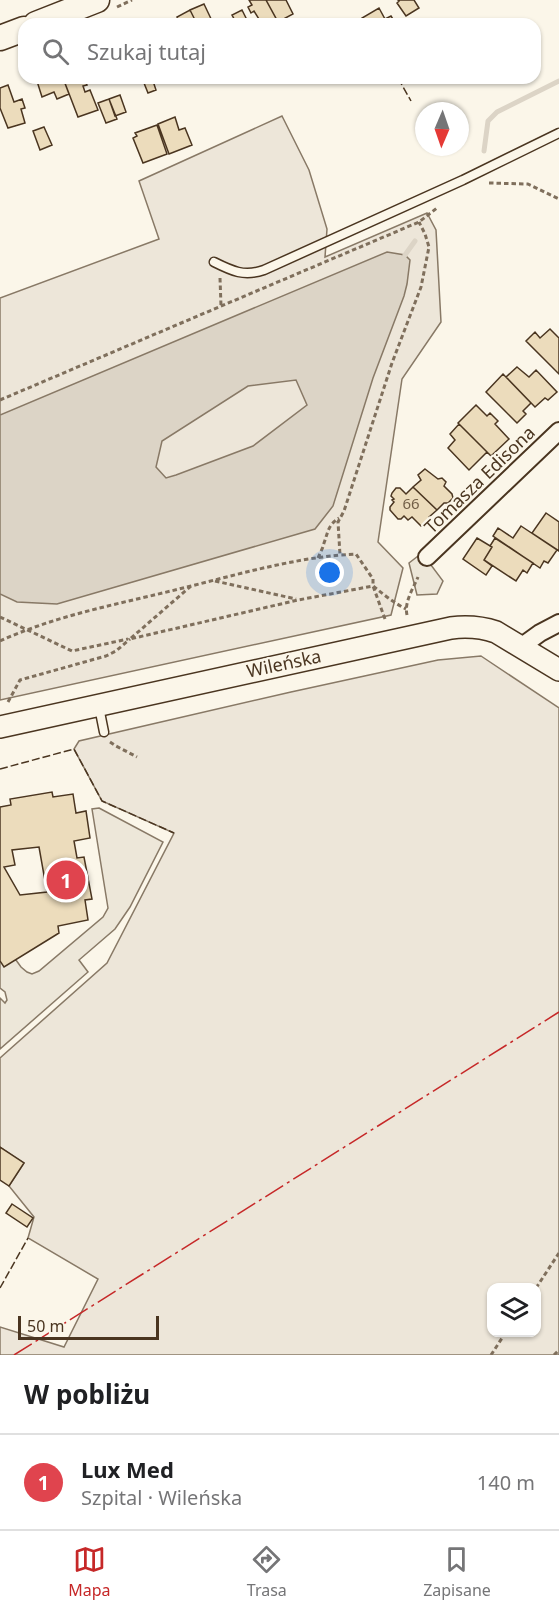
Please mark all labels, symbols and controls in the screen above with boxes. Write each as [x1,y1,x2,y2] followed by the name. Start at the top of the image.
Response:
[18,18,541,84] search box
[39,35,72,68] icon: search
[87,36,206,66] text: Szukaj tutaj
[415,102,469,156] north arrow
[419,420,540,538] street label: Tomasza Edisona
[402,493,420,513] house number: 66
[315,558,344,587] your location
[244,643,323,683] street label: Wileńska
[46,858,86,902] pin: 1
[487,1283,541,1337] map controls
[487,1283,541,1337] button: layers
[18,1313,159,1340] scale bar
[27,1315,64,1337] text: 50 m
[24,1376,150,1412] text: W pobliżu
[81,1454,174,1484] text: Lux Med
[38,1469,49,1496] text: 1
[477,1469,535,1496] text: 140 m
[81,1484,242,1511] text: Szpital · Wileńska
[68,1543,110,1601] tab: Mapa
[247,1543,287,1601] tab: Trasa
[423,1543,491,1601] tab: Zapisane

